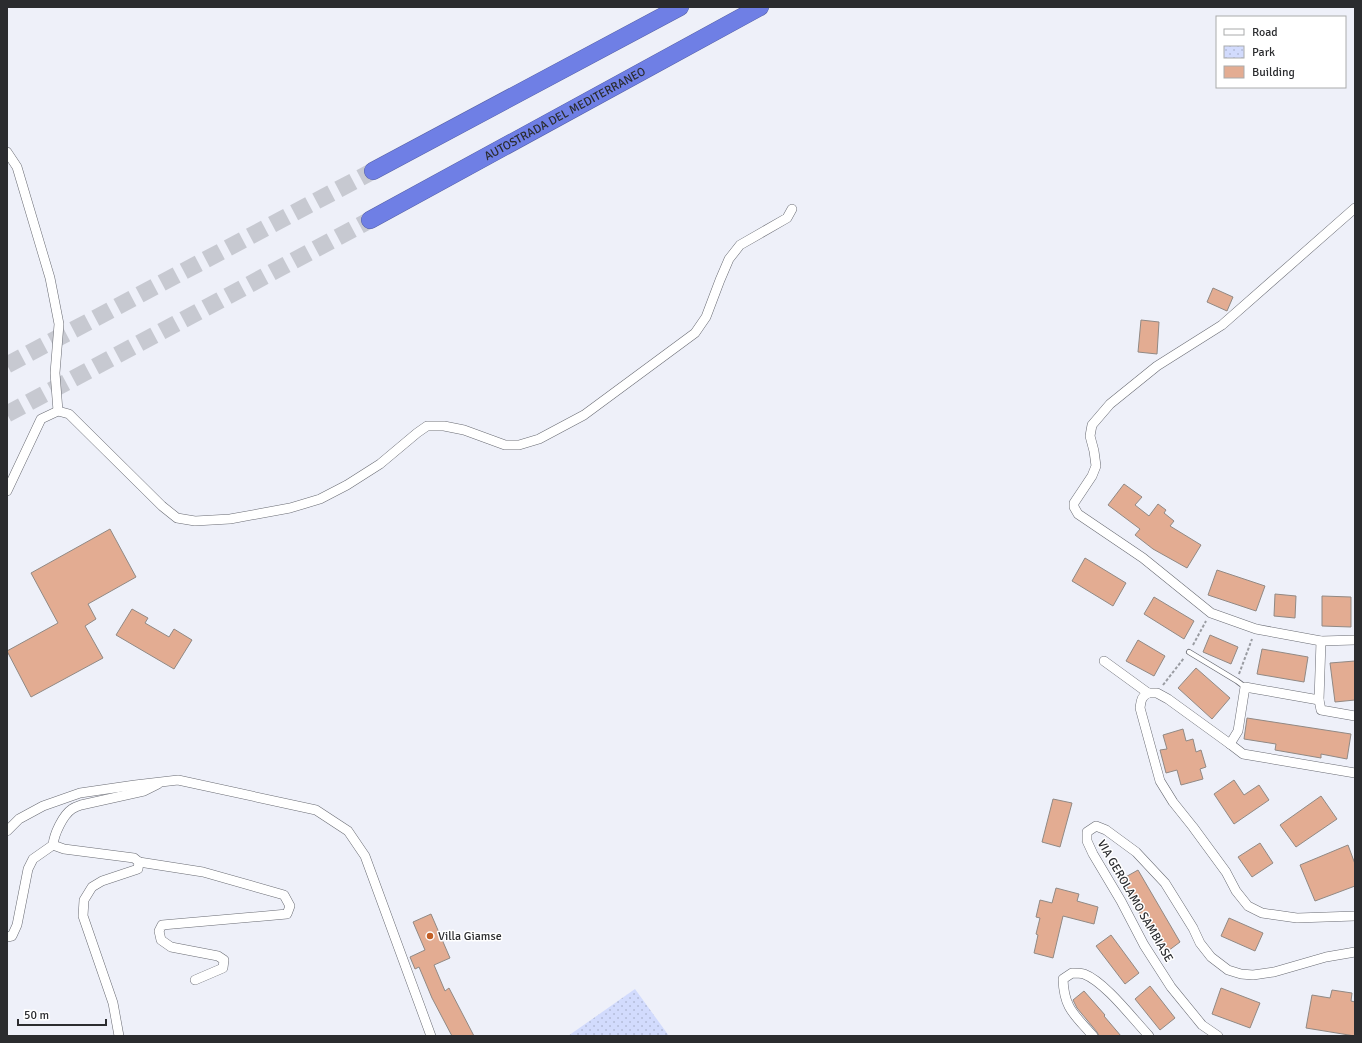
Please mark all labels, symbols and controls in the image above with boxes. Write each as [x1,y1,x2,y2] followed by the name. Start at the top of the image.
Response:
[1216,16,1346,88] legend
[1252,25,1278,40] text: Road
[1252,45,1275,60] text: Park
[482,63,648,164] street label: AUTOSTRADA DEL MEDITERRANEO
[1252,65,1295,80] text: Building
[1094,837,1176,965] street label: VIA GEROLAMO SAMBIASE
[438,929,502,944] place label: Villa Giamse
[425,931,435,941] marker: Villa Giamse
[18,1001,106,1027] scale bar
[24,1008,49,1023] text: 50 m

